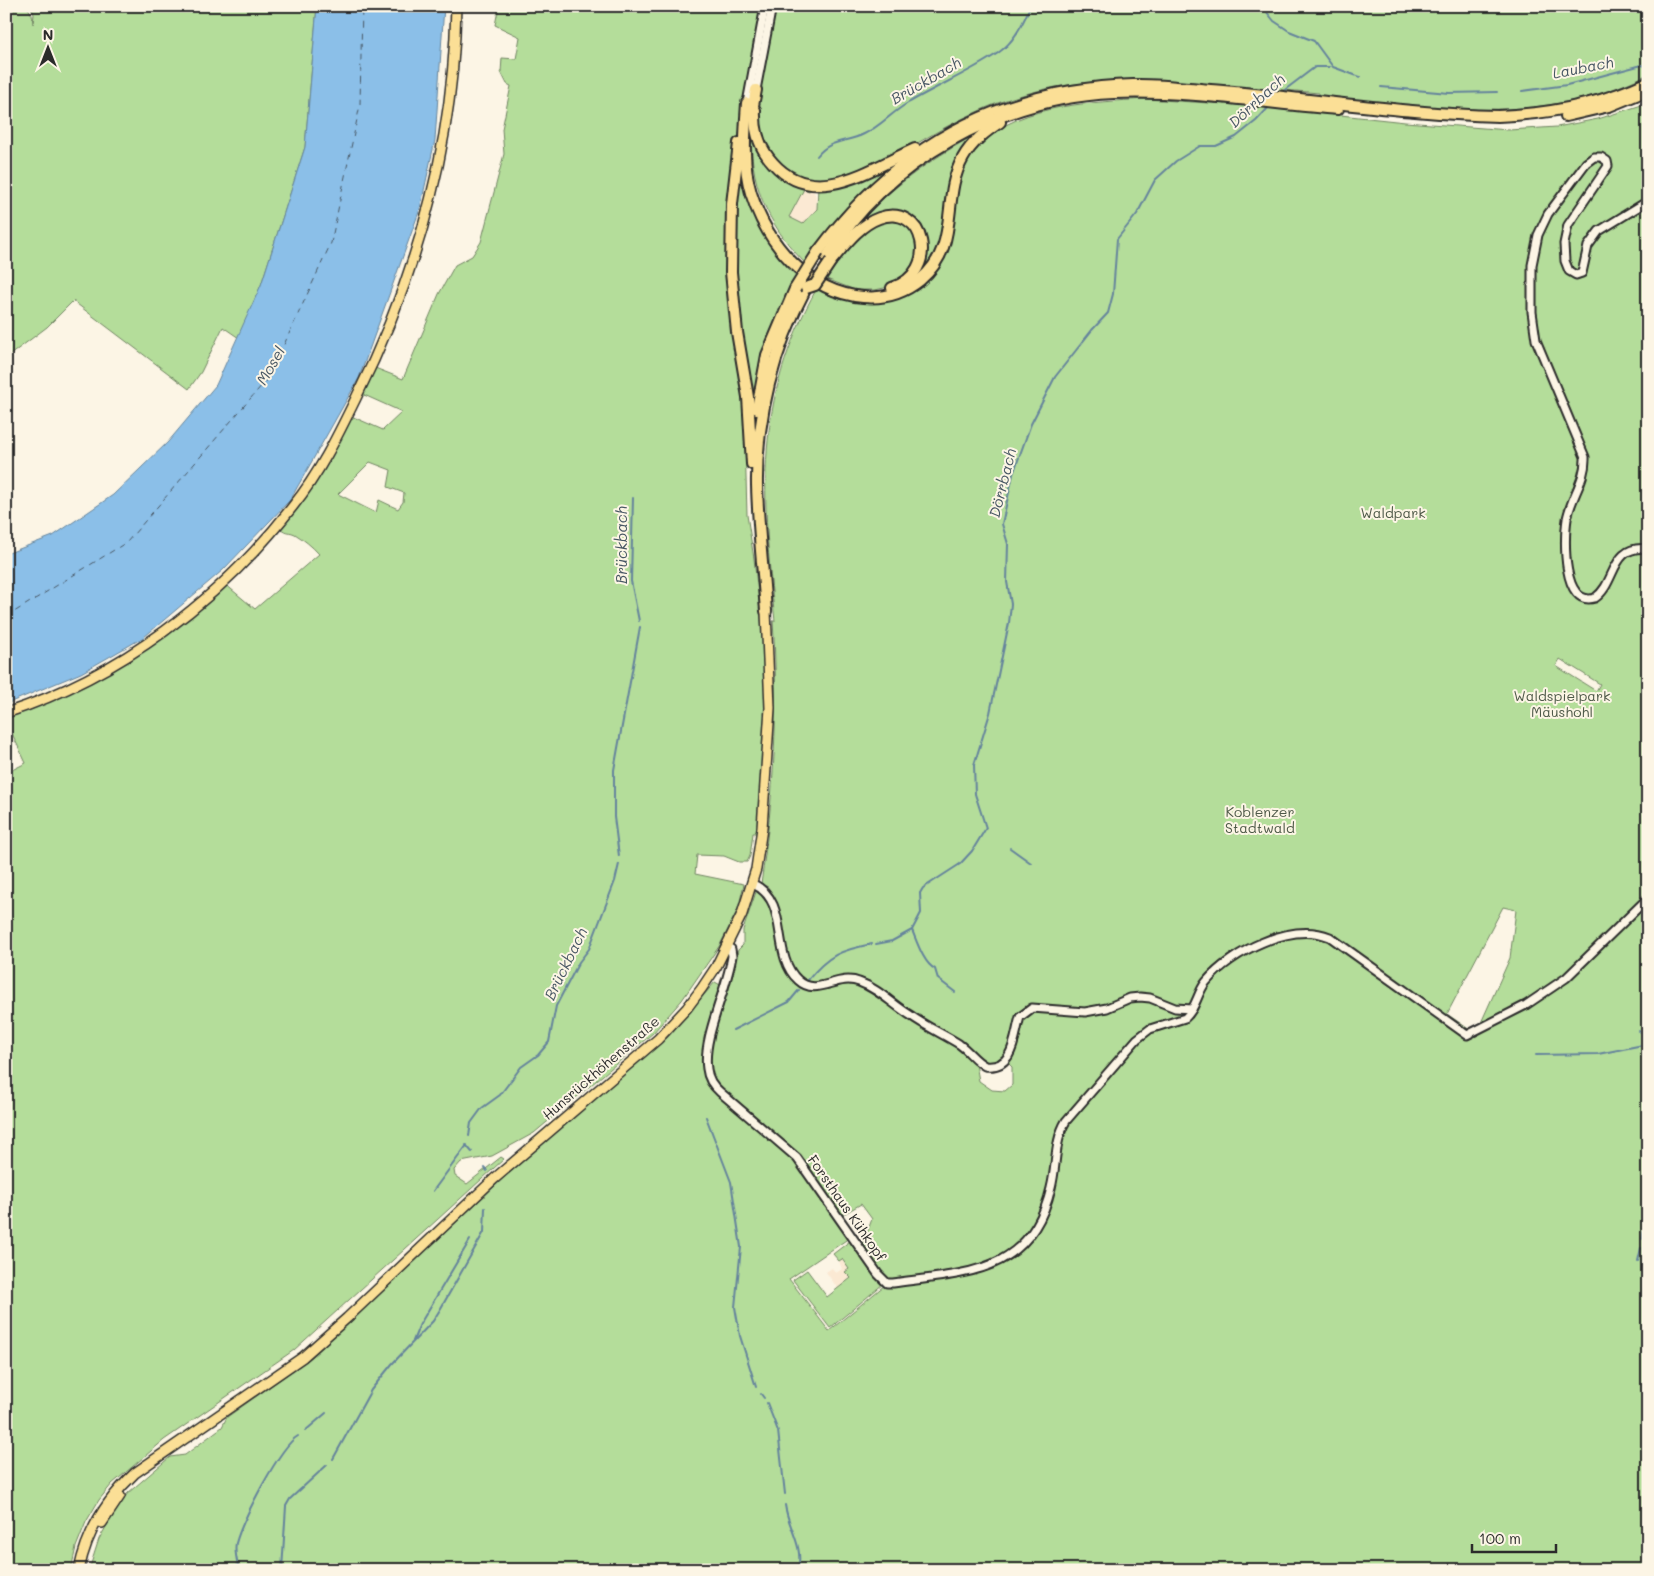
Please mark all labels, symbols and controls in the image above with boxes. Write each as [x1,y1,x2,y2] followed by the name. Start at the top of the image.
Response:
[22,22,72,72] north arrow
[43,25,53,44] text: N
[1551,51,1615,83] water label: Laubach
[887,52,964,108] water label: Brückbach
[1224,69,1289,132] water label: Dörrbach
[251,342,289,388] water label: Mosel
[984,446,1020,519] water label: Dörrbach
[1360,503,1426,522] park label: Waldpark
[611,506,631,584] water label: Brückbach
[1513,686,1611,721] park label: Waldspielpark Mäushohl
[1225,802,1295,837] park label: Koblenzer Stadtwald
[539,924,591,1003] water label: Brückbach
[538,1011,663,1124] street label: Hunsrückhöhenstraße
[804,1151,892,1265] street label: Forsthaus Kühkopf
[1472,1521,1555,1553] scale bar
[1479,1528,1521,1548] text: 100 m

